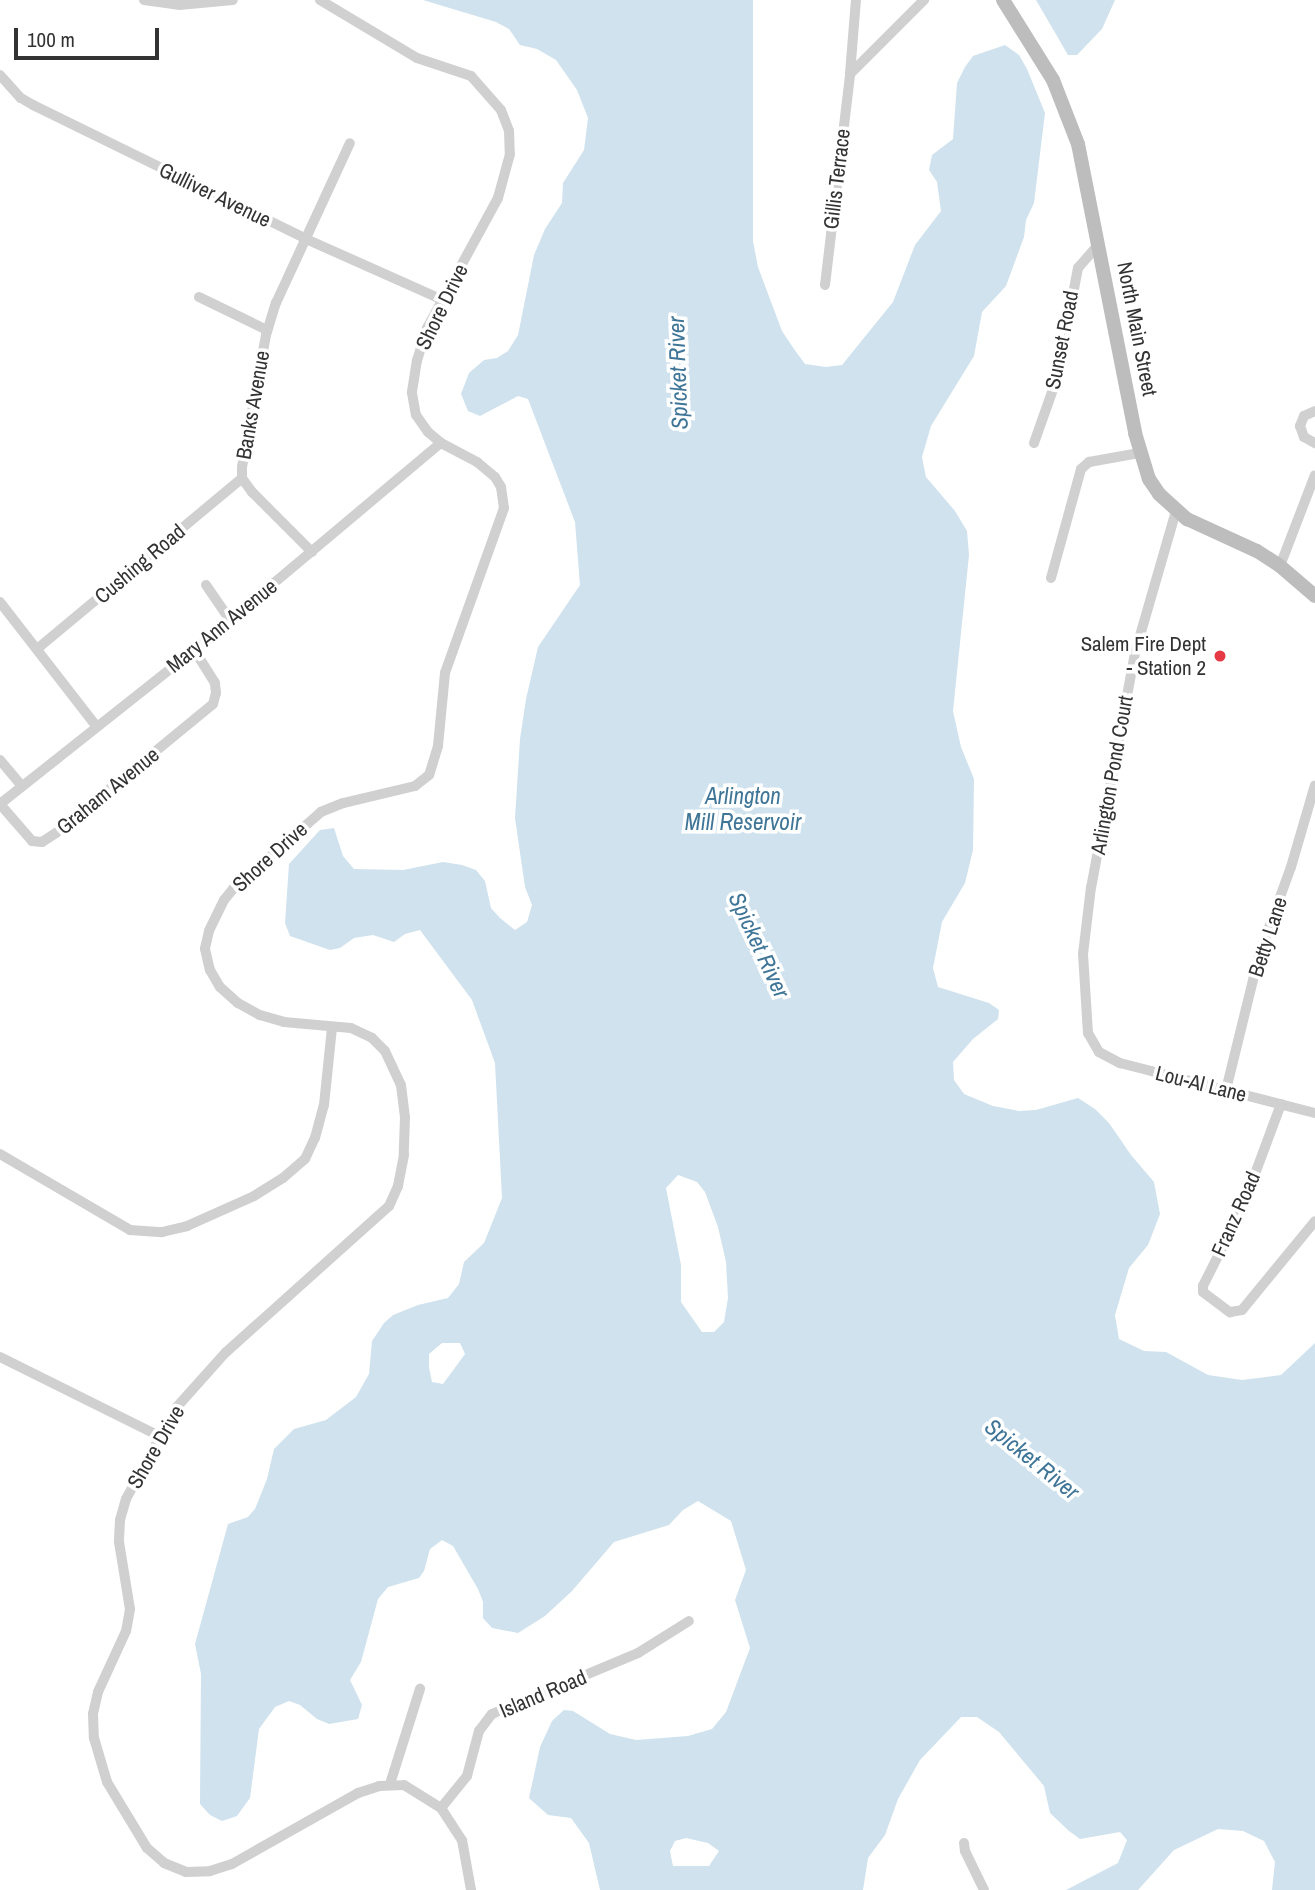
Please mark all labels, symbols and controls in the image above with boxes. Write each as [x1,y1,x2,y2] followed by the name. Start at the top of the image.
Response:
[18,14,163,58] scale bar
[27,25,75,54] text: 100 m
[818,127,856,231] street label: Gillis Terrace
[155,157,275,233] street label: Gulliver Avenue
[411,260,473,354] street label: Shore Drive
[1112,260,1162,398] street label: North Main Street
[1040,289,1084,391] street label: Sunset Road
[662,316,694,430] water label: Spicket River
[231,348,275,462] street label: Banks Avenue
[90,519,190,609] street label: Cushing Road
[161,573,283,679] street label: Mary Ann Avenue
[1081,631,1206,681] place label: Salem Fire Dept - Station 2
[1212,648,1228,664] marker: Salem Fire Dept - Station 2
[1086,694,1138,856] street label: Arlington Pond Court
[51,742,165,840] street label: Graham Avenue
[685,782,801,836] water label: Arlington Mill Reservoir
[227,817,313,897] street label: Shore Drive
[723,888,795,1002] water label: Spicket River
[1243,894,1293,980] street label: Betty Lane
[1153,1061,1249,1107] street label: Lou-Al Lane
[1206,1168,1266,1260] street label: Franz Road
[122,1401,190,1493] street label: Shore Drive
[979,1413,1085,1505] water label: Spicket River
[496,1664,590,1724] street label: Island Road

